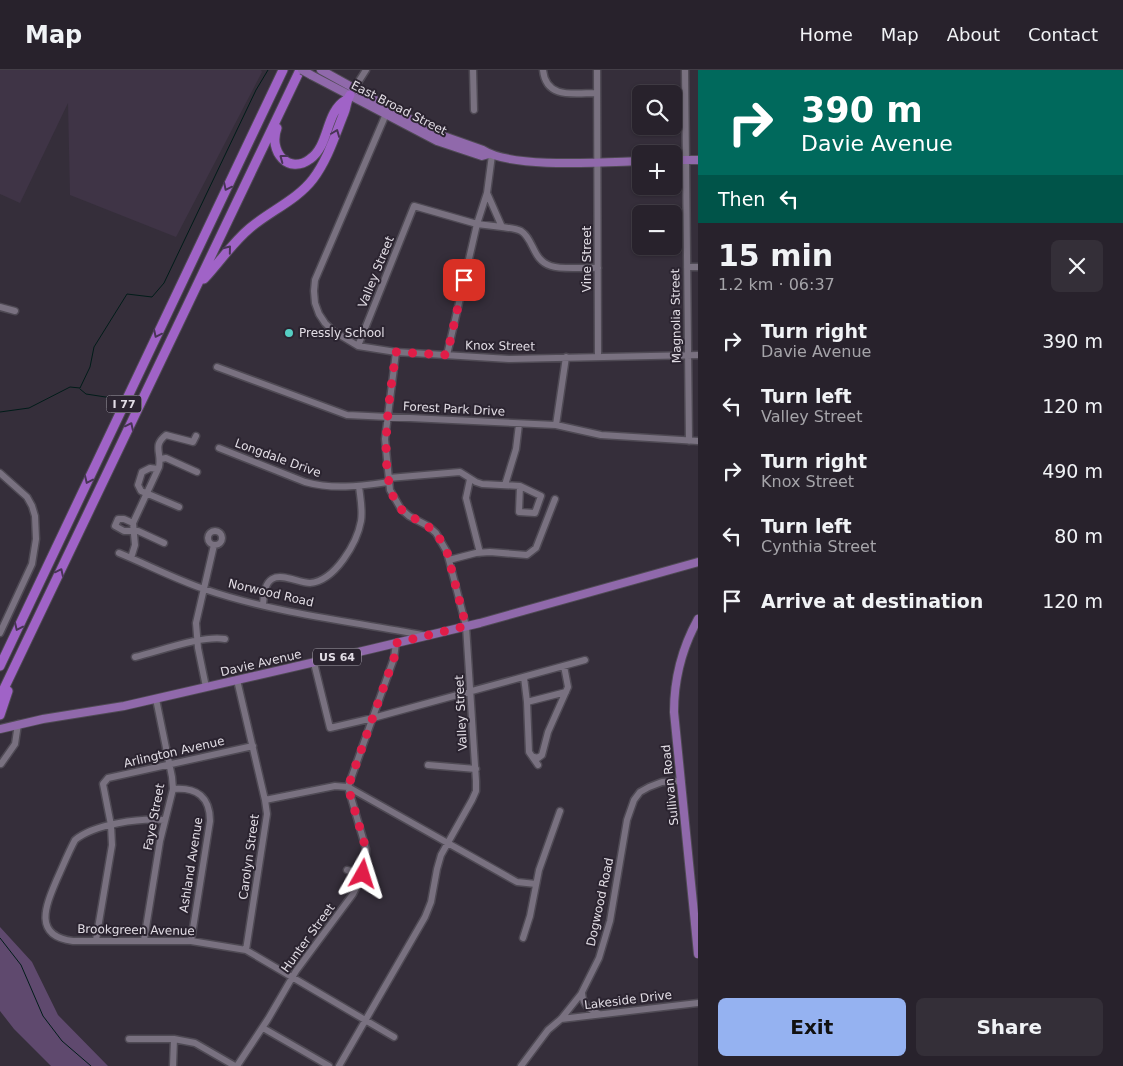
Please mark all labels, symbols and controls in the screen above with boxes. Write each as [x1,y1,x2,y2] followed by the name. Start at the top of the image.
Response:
[25,21,82,49] text: Map
[800,24,853,45] text: Home
[881,24,919,45] text: Map
[947,24,1000,45] text: About
[1028,24,1098,45] text: Contact
[349,78,449,138] street label: East Broad Street
[632,85,682,255] map controls
[632,85,682,135] button: search
[718,90,783,155] icon: right
[801,90,923,130] text: 390 m
[330,129,340,138] one-way arrow
[801,131,953,156] text: Davie Avenue
[632,145,682,195] button: +
[280,154,289,163] one-way arrow
[223,182,234,191] one-way arrow
[775,185,803,213] icon: left
[718,188,765,210] text: Then
[632,205,682,255] button: −
[580,225,594,292] street label: Vine Street
[355,234,397,310] street label: Valley Street
[718,238,833,273] text: 15 min
[1051,240,1103,292] button: close
[223,246,232,255] one-way arrow
[443,259,485,301] pin
[450,266,478,294] icon: arrive
[668,268,684,363] street label: Magnolia Street
[718,275,835,294] text: 1.2 km · 06:37
[761,320,867,342] text: Turn right
[299,326,385,340] place label: Pressly School
[283,327,295,339] marker: Pressly School
[718,327,746,355] icon: right
[154,328,164,337] one-way arrow
[1042,330,1103,352] text: 390 m
[465,338,535,354] street label: Knox Street
[761,342,871,361] text: Davie Avenue
[761,385,852,407] text: Turn left
[718,392,746,420] icon: left
[1042,395,1103,417] text: 120 m
[106,396,142,412] road number: I 77
[403,399,505,419] street label: Forest Park Drive
[761,407,862,426] text: Valley Street
[124,422,134,431] one-way arrow
[233,436,323,480] street label: Longdale Drive
[761,450,867,472] text: Turn right
[718,457,746,485] icon: right
[1042,460,1103,482] text: 490 m
[761,472,854,491] text: Knox Street
[84,475,94,484] one-way arrow
[761,515,852,537] text: Turn left
[718,522,746,550] icon: left
[1054,525,1103,547] text: 80 m
[761,537,876,556] text: Cynthia Street
[54,569,64,578] one-way arrow
[227,576,315,610] street label: Norwood Road
[718,587,746,615] icon: arrive
[761,590,983,612] text: Arrive at destination
[1042,590,1103,612] text: 120 m
[14,622,25,631] one-way arrow
[219,647,303,679] street label: Davie Avenue
[313,648,361,666] road number: US 64
[452,674,470,751] street label: Valley Street
[122,734,226,770] street label: Arlington Avenue
[659,744,681,826] street label: Sullivan Road
[141,782,167,852] street label: Faye Street
[236,813,262,901] street label: Carolyn Street
[177,816,205,914] street label: Ashland Avenue
[336,847,388,899] position arrow
[584,856,616,948] street label: Dogwood Road
[278,901,338,975] street label: Hunter Street
[77,922,195,938] street label: Brookgreen Avenue
[583,988,673,1012] street label: Lakeside Drive
[718,998,906,1056] button: Exit
[916,998,1103,1056] button: Share

